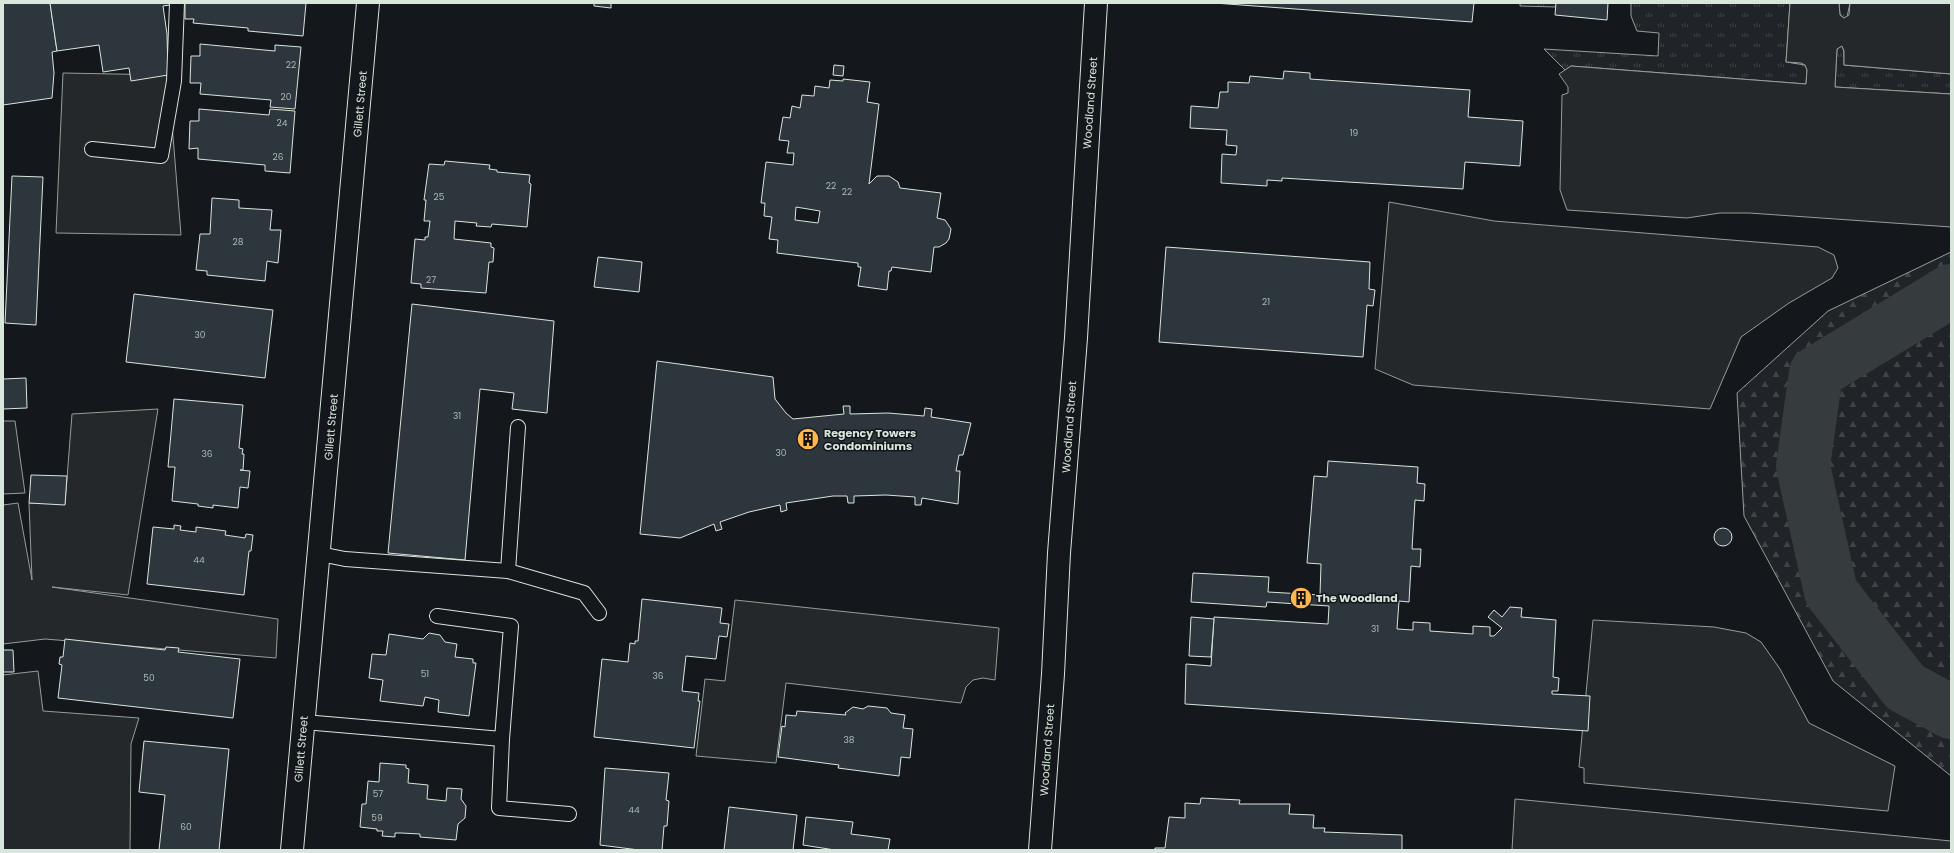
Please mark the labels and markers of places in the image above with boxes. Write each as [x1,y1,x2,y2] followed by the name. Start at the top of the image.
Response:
[824,425,916,454] place label: Regency Towers Condominiums
[795,426,821,452] building icon: Regency Towers Condominiums
[1288,585,1314,611] building icon: The Woodland
[1316,590,1398,606] place label: The Woodland

